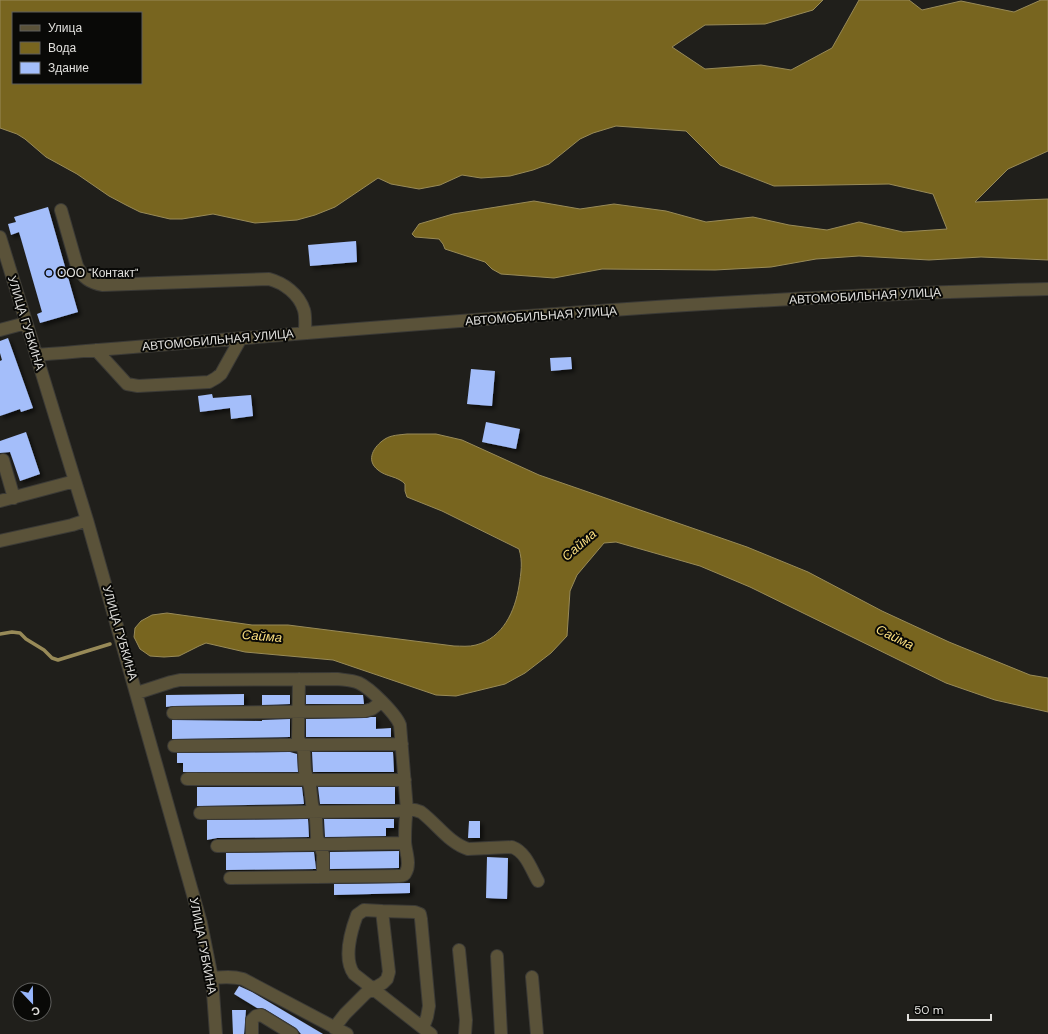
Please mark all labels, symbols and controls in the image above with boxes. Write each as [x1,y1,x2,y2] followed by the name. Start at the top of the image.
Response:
[12,12,142,84] legend
[48,20,82,36] text: Улица
[48,40,76,56] text: Вода
[48,60,89,76] text: Здание
[57,265,139,281] place label: ООО "Контакт"
[44,268,54,278] marker: ООО "Контакт"
[4,274,48,372] street label: УЛИЦА ГУБКИНА
[789,284,941,308] street label: АВТОМОБИЛЬНАЯ УЛИЦА
[465,303,617,329] street label: АВТОМОБИЛЬНАЯ УЛИЦА
[142,325,294,355] street label: АВТОМОБИЛЬНАЯ УЛИЦА
[558,525,600,565] water label: Сайма
[99,584,141,682] street label: УЛИЦА ГУБКИНА
[873,621,917,653] water label: Сайма
[241,626,283,646] water label: Сайма
[186,896,220,996] street label: УЛИЦА ГУБКИНА
[12,982,52,1022] north arrow
[908,996,991,1022] scale bar
[914,1002,943,1018] text: 50 m
[29,1003,42,1019] text: С

